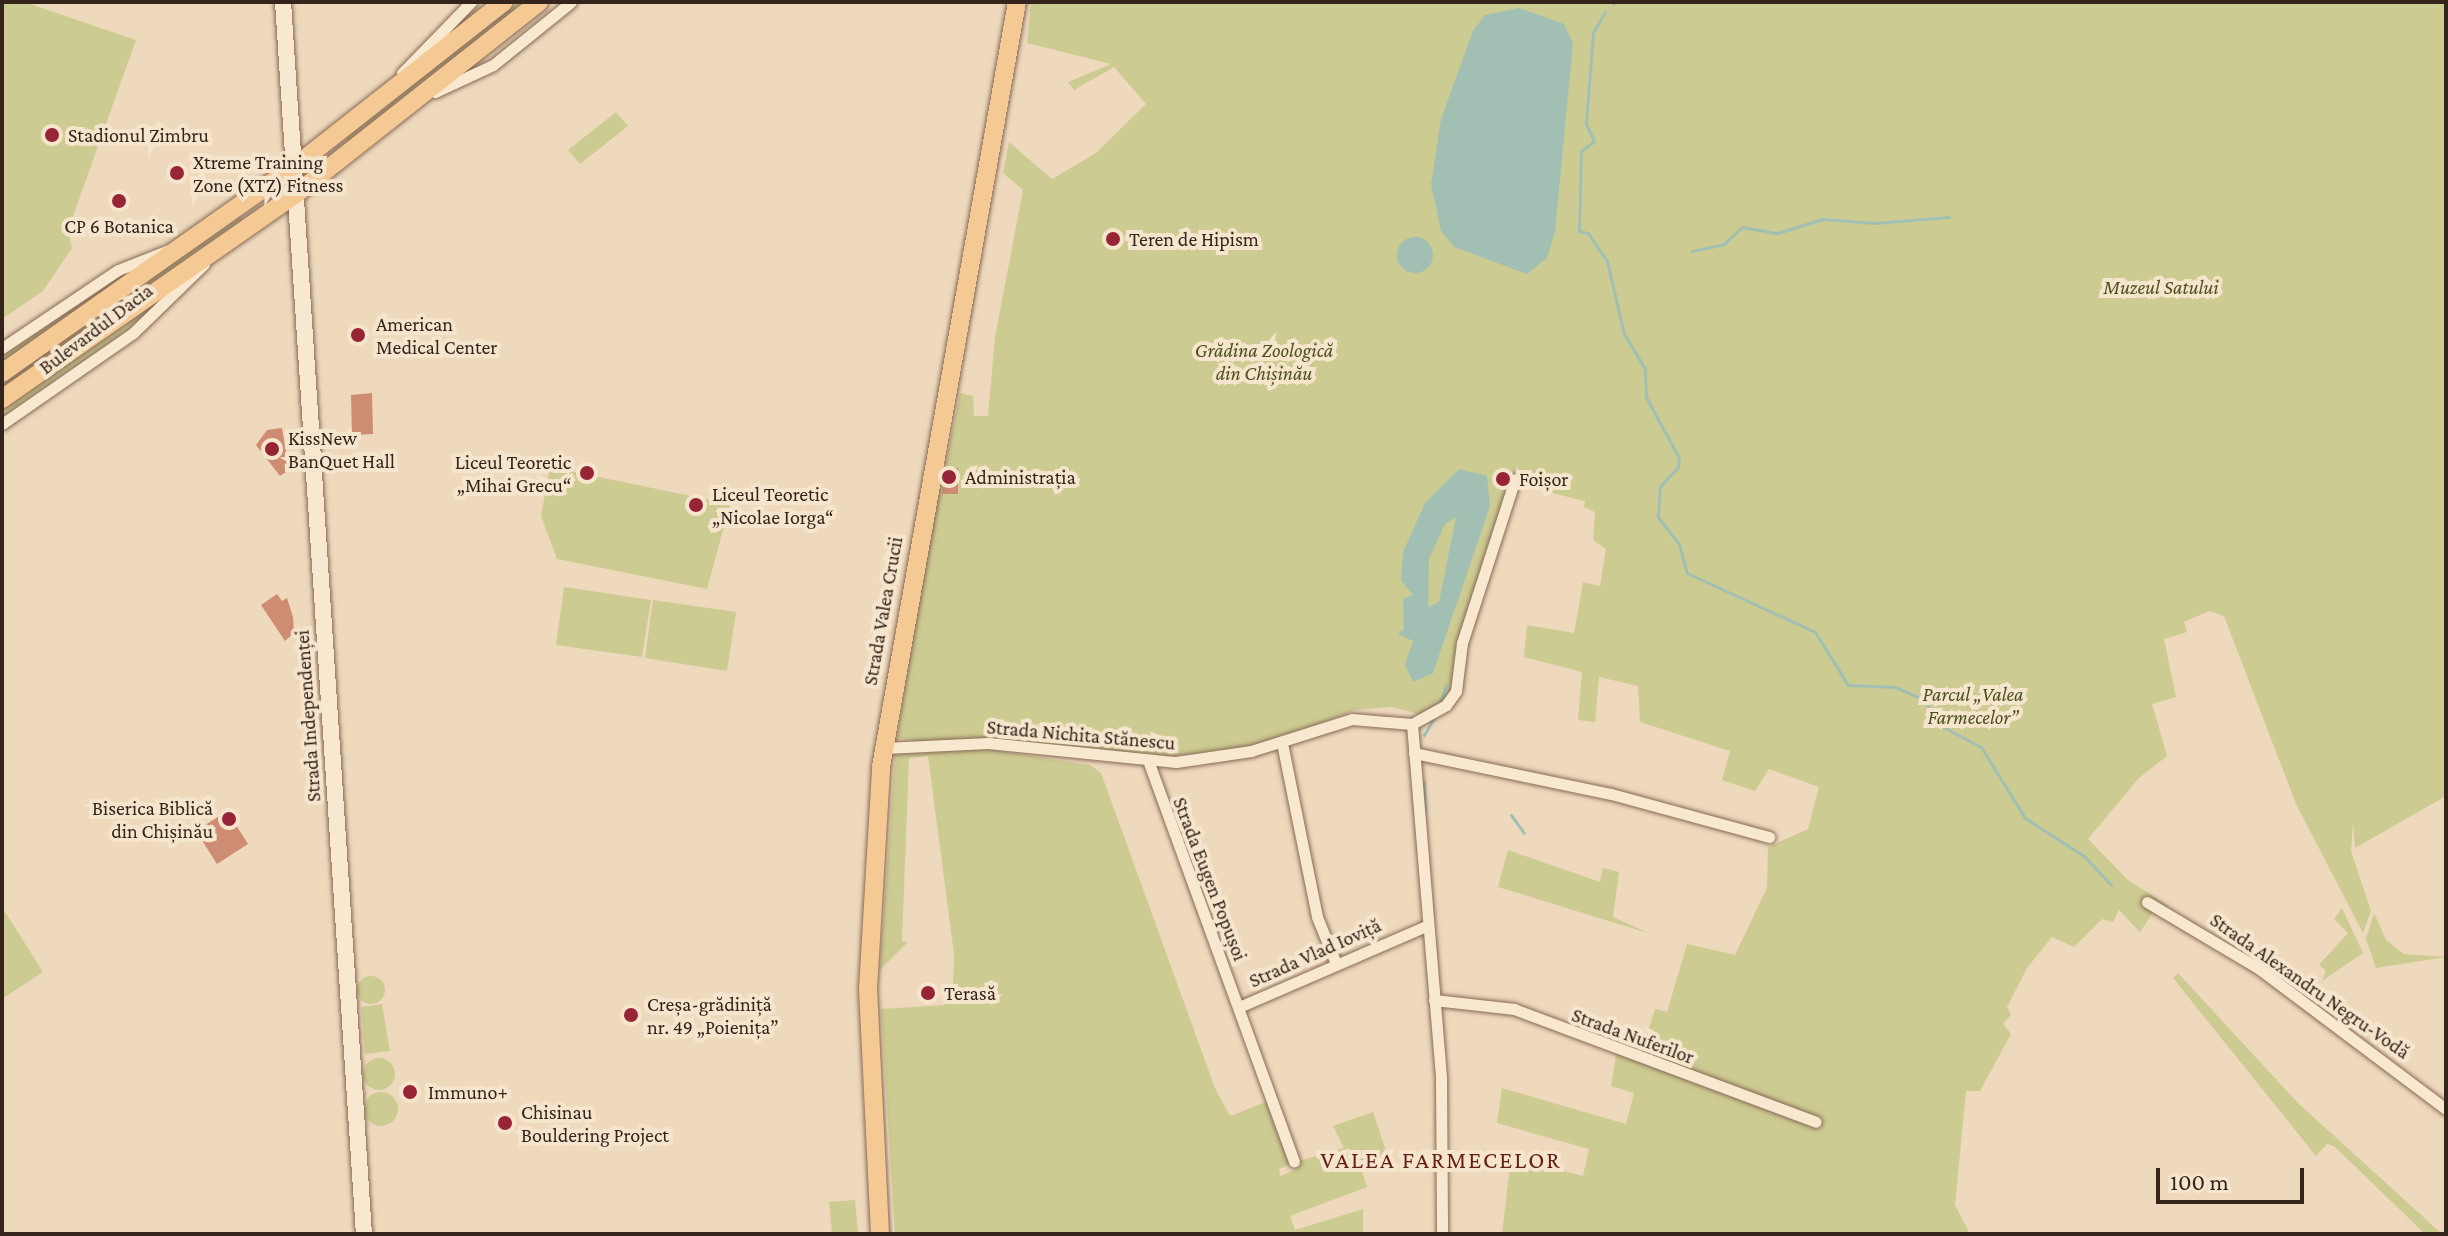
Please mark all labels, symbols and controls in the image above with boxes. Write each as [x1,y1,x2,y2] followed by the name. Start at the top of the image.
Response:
[68,123,209,147] place label: Stadionul Zimbru
[43,126,61,144] marker: Stadionul Zimbru
[193,150,343,197] place label: Xtreme Training Zone (XTZ) Fitness
[168,164,186,182] marker: Xtreme Training Zone (XTZ) Fitness
[110,192,128,210] marker: CP 6 Botanica
[64,214,174,238] place label: CP 6 Botanica
[1129,227,1259,251] place label: Teren de Hipism
[1104,230,1122,248] marker: Teren de Hipism
[2103,275,2219,299] park label: Muzeul Satului
[34,278,158,380] street label: Bulevardul Dacia
[376,312,497,359] place label: American Medical Center
[347,324,369,346] marker: American Medical Center
[1195,339,1333,386] park label: Grădina Zoologică din Chișinău
[288,426,395,473] place label: KissNew BanQuet Hall
[263,440,281,458] marker: KissNew BanQuet Hall
[455,450,571,497] place label: Liceul Teoretic „Mihai Grecu“
[578,464,596,482] marker: Liceul Teoretic „Mihai Grecu“
[965,465,1076,489] place label: Administrația
[1519,467,1568,491] place label: Foișor
[940,468,958,486] marker: Administrația
[1494,470,1512,488] marker: Foișor
[712,482,833,529] place label: Liceul Teoretic „Nicolae Iorga“
[687,496,705,514] marker: Liceul Teoretic „Nicolae Iorga“
[858,535,908,687] street label: Strada Valea Crucii
[290,629,326,803] street label: Strada Independenței
[1922,683,2024,730] park label: Parcul „Valea Farmecelor”
[986,715,1176,755] street label: Strada Nichita Stănescu
[1168,794,1252,964] street label: Strada Eugen Popușoi
[92,796,213,843] place label: Biserica Biblică din Chișinău
[220,810,238,828] marker: Biserica Biblică din Chișinău
[2206,908,2414,1064] street label: Strada Alexandru Negru-Vodă
[1245,913,1385,993] street label: Strada Vlad Ioviță
[944,981,996,1005] place label: Terasă
[919,984,937,1002] marker: Terasă
[647,992,778,1039] place label: Creșa-grădiniță nr. 49 „Poienița”
[1569,1003,1697,1069] street label: Strada Nuferilor
[622,1006,640,1024] marker: Creșa-grădiniță nr. 49 „Poienița”
[428,1080,508,1104] place label: Immuno+
[399,1081,421,1103] marker: Immuno+
[521,1100,669,1147] place label: Chisinau Bouldering Project
[496,1114,514,1132] marker: Chisinau Bouldering Project
[1320,1146,1562,1174] district label: VALEA FARMECELOR
[2160,1152,2308,1202] scale bar
[2170,1168,2229,1195] text: 100 m

